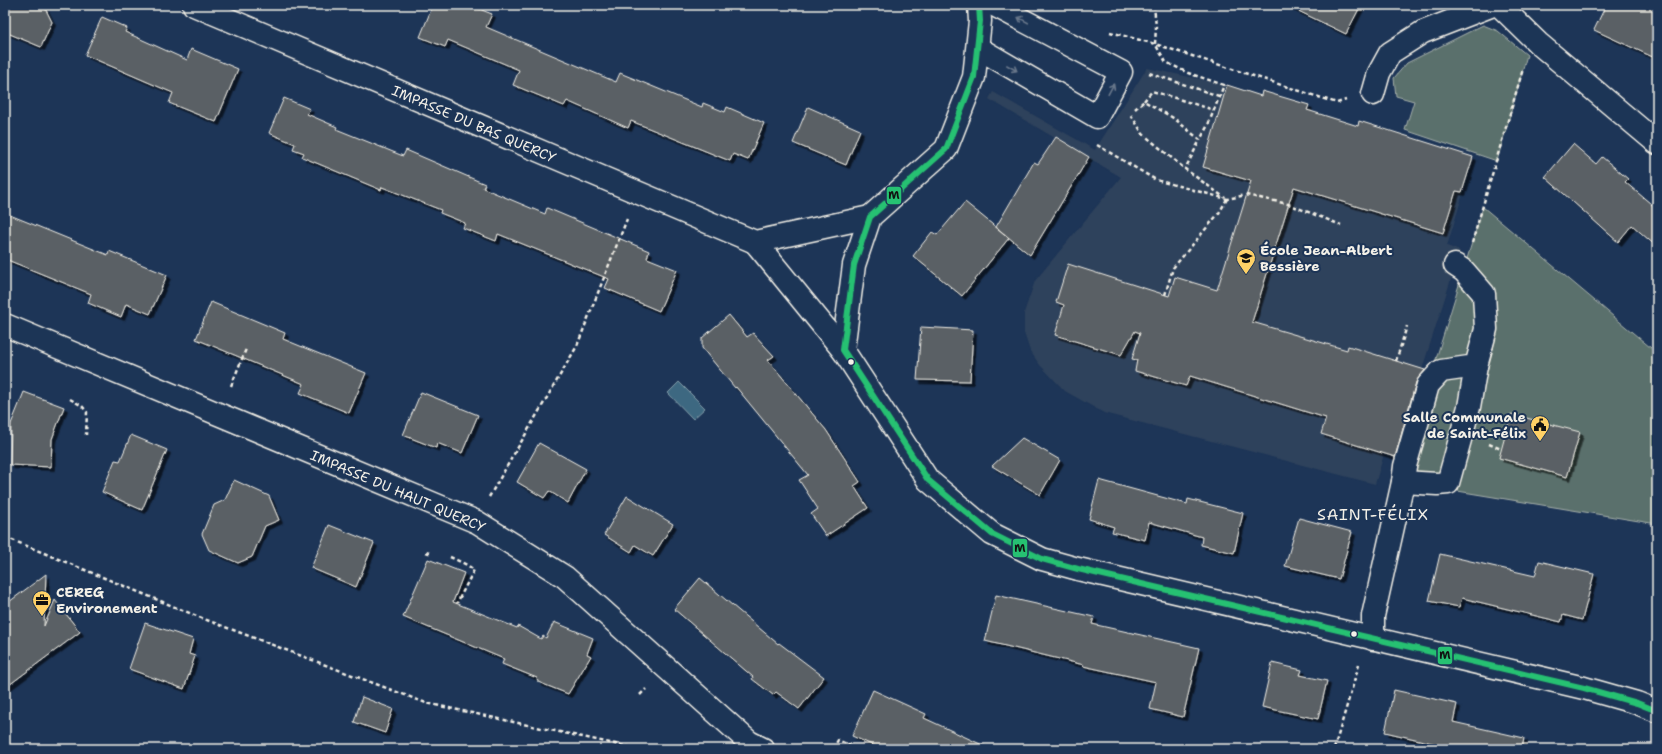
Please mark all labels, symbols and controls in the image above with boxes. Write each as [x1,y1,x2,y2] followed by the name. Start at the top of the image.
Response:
[1017,16,1029,24] one-way arrow
[1006,64,1018,72] one-way arrow
[389,81,559,167] street label: IMPASSE DU BAS QUERCY
[1108,83,1116,95] one-way arrow
[886,186,902,205] line badge: M
[888,188,900,203] text: M
[1260,241,1393,275] place label: École Jean-Albert Bessière
[1235,247,1257,275] school or university icon: École Jean-Albert Bessière
[846,357,856,367] unlabelled marker
[1403,408,1526,442] place label: Salle Communale de Saint-Félix
[1529,414,1551,442] public building icon: Salle Communale de Saint-Félix
[308,446,489,536] street label: IMPASSE DU HAUT QUERCY
[1317,504,1429,525] district label: SAINT-FÉLIX
[1012,538,1028,558] line badge: M
[1014,541,1026,556] text: M
[56,583,158,617] place label: CEREG Environement
[31,589,53,617] office icon: CEREG Environement
[1349,629,1359,639] unlabelled marker
[1437,646,1453,665] line badge: M
[1439,648,1451,663] text: M

